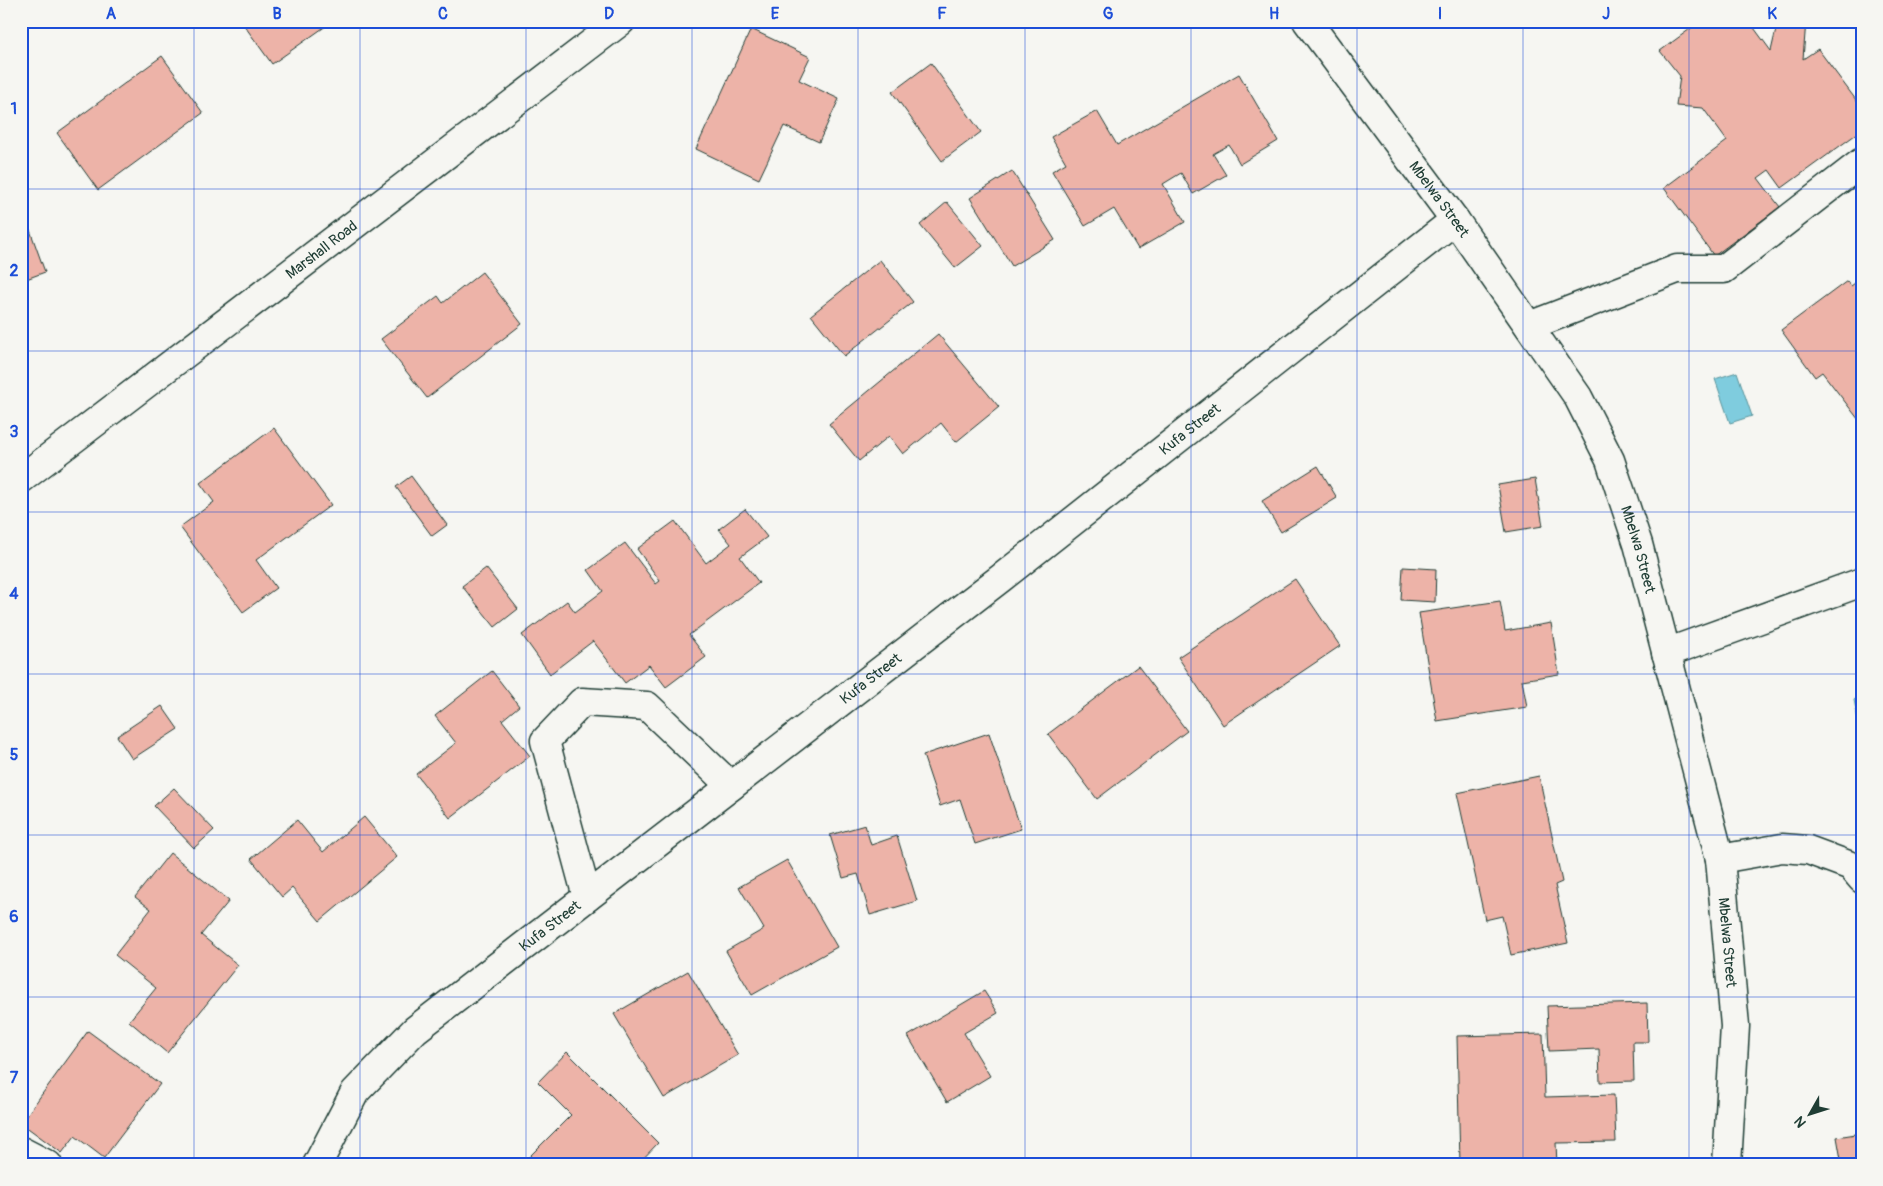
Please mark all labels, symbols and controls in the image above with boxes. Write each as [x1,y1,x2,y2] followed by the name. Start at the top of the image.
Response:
[106,4,117,24] text: A
[272,4,282,24] text: B
[438,4,448,24] text: C
[604,4,614,24] text: D
[771,4,780,24] text: E
[937,4,947,24] text: F
[1103,4,1114,24] text: G
[1269,4,1279,24] text: H
[1438,4,1442,24] text: I
[1602,4,1610,24] text: J
[1767,4,1777,24] text: K
[11,99,17,119] text: 1
[1405,158,1474,242] street label: Mbelwa Street
[282,217,361,284] street label: Marshall Road
[10,261,19,281] text: 2
[1155,399,1225,460] street label: Kufa Street
[10,422,19,442] text: 3
[1616,503,1660,596] street label: Mbelwa Street
[9,584,19,604] text: 4
[836,649,906,709] street label: Kufa Street
[10,745,19,765] text: 5
[516,896,586,956] street label: Kufa Street
[1713,897,1741,989] street label: Mbelwa Street
[9,907,19,927] text: 6
[10,1068,19,1088] text: 7
[1786,1088,1836,1138] north arrow
[1791,1113,1810,1131] text: N

